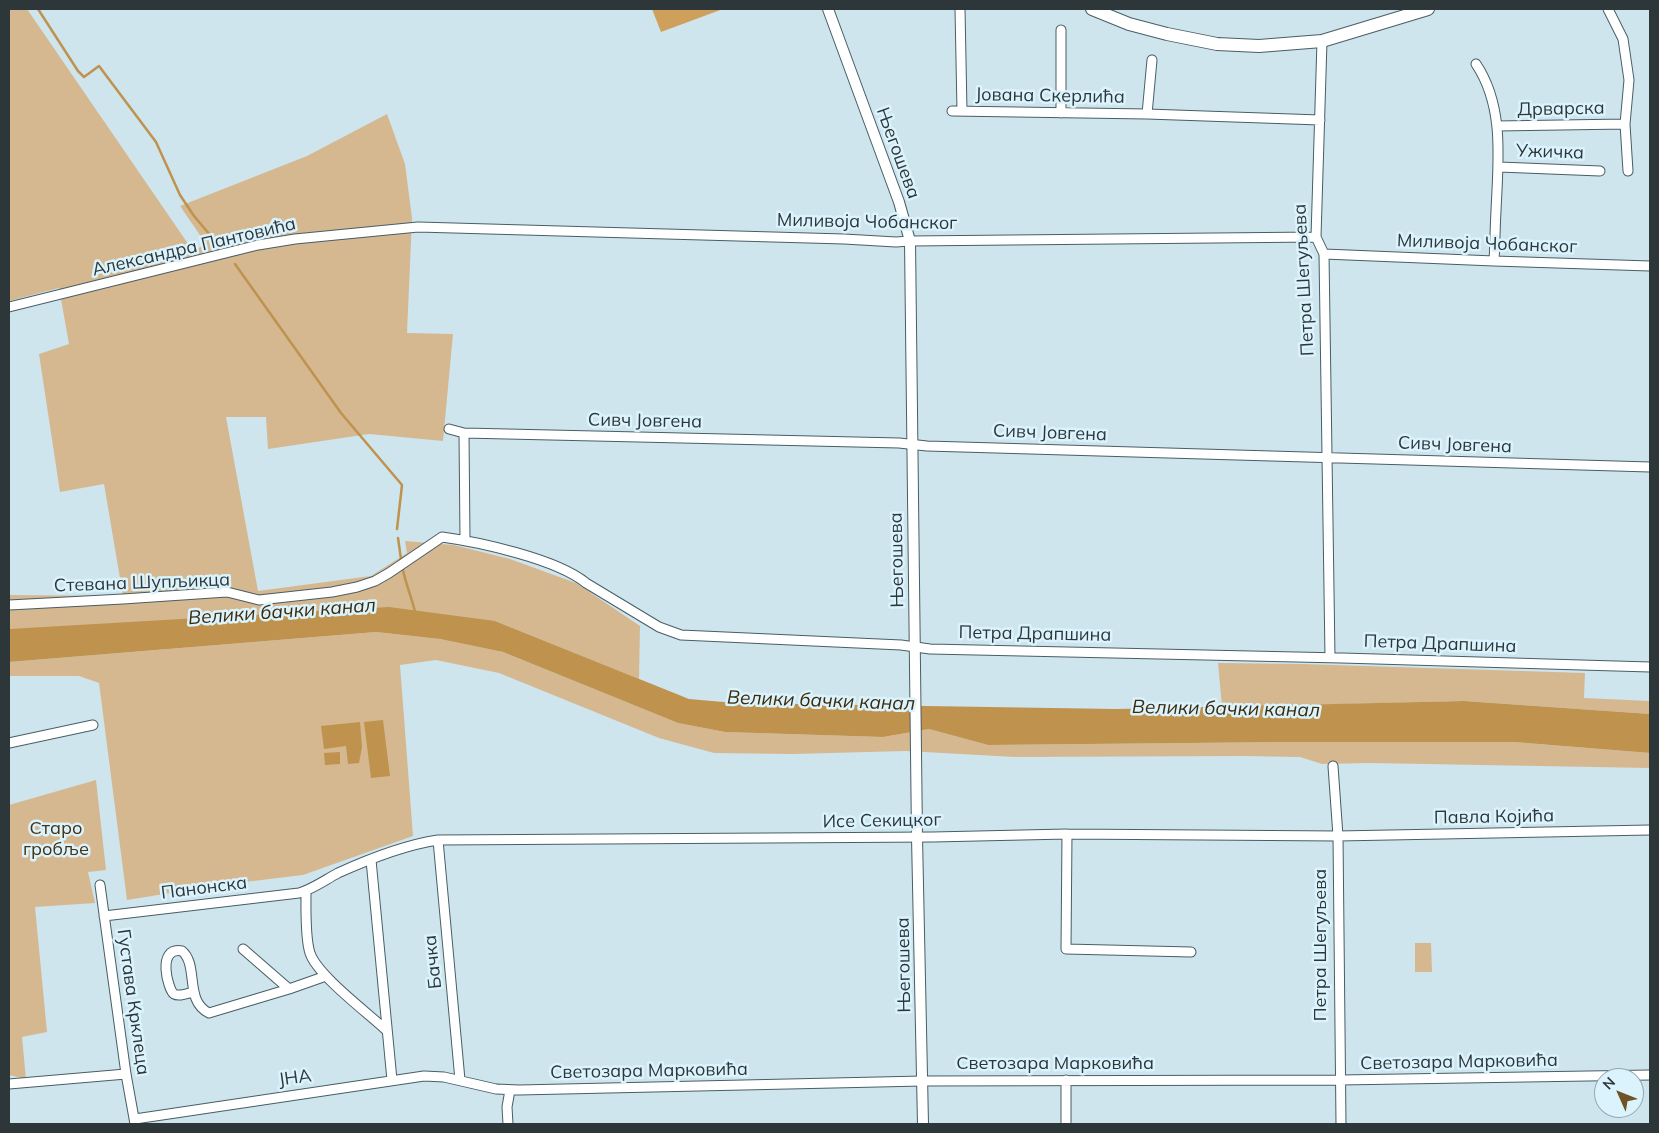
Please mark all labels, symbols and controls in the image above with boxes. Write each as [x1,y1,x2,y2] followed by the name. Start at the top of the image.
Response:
[975,84,1125,108] street label: Јована Скерлића
[1517,97,1605,121] street label: Дрварска
[872,104,924,202] street label: Његошева
[1516,140,1584,164] street label: Ужичка
[1289,203,1319,357] street label: Петра Шегуљева
[777,210,957,234] street label: Миливоја Чобанског
[90,213,298,281] street label: Александра Пантовића
[1396,230,1578,258] street label: Миливоја Чобанског
[588,409,702,433] street label: Сивч Јовгена
[993,420,1107,446] street label: Сивч Јовгена
[1398,432,1512,458] street label: Сивч Јовгена
[885,512,909,608] street label: Његошева
[54,569,230,597] street label: Стевана Шупљикца
[187,594,377,630] water label: Велики бачки канал
[958,622,1112,646] street label: Петра Драпшина
[1363,631,1517,657] street label: Петра Драпшина
[727,686,915,716] water label: Велики бачки канал
[1132,696,1320,722] water label: Велики бачки канал
[1434,805,1554,829] street label: Павла Којића
[822,809,942,833] street label: Исе Секицког
[23,818,89,861] park label: Старо гробље
[1310,869,1332,1021] street label: Петра Шегуљева
[160,872,248,904] street label: Панонска
[892,917,916,1013] street label: Његошева
[112,928,154,1076] street label: Густава Крклеца
[419,934,447,990] street label: Бачка
[1360,1049,1558,1075] street label: Светозара Марковића
[956,1053,1154,1075] street label: Светозара Марковића
[550,1058,748,1084] street label: Светозара Марковића
[277,1065,313,1091] street label: ЈНА
[1594,1068,1644,1118] north arrow
[1599,1073,1619,1093] text: N

